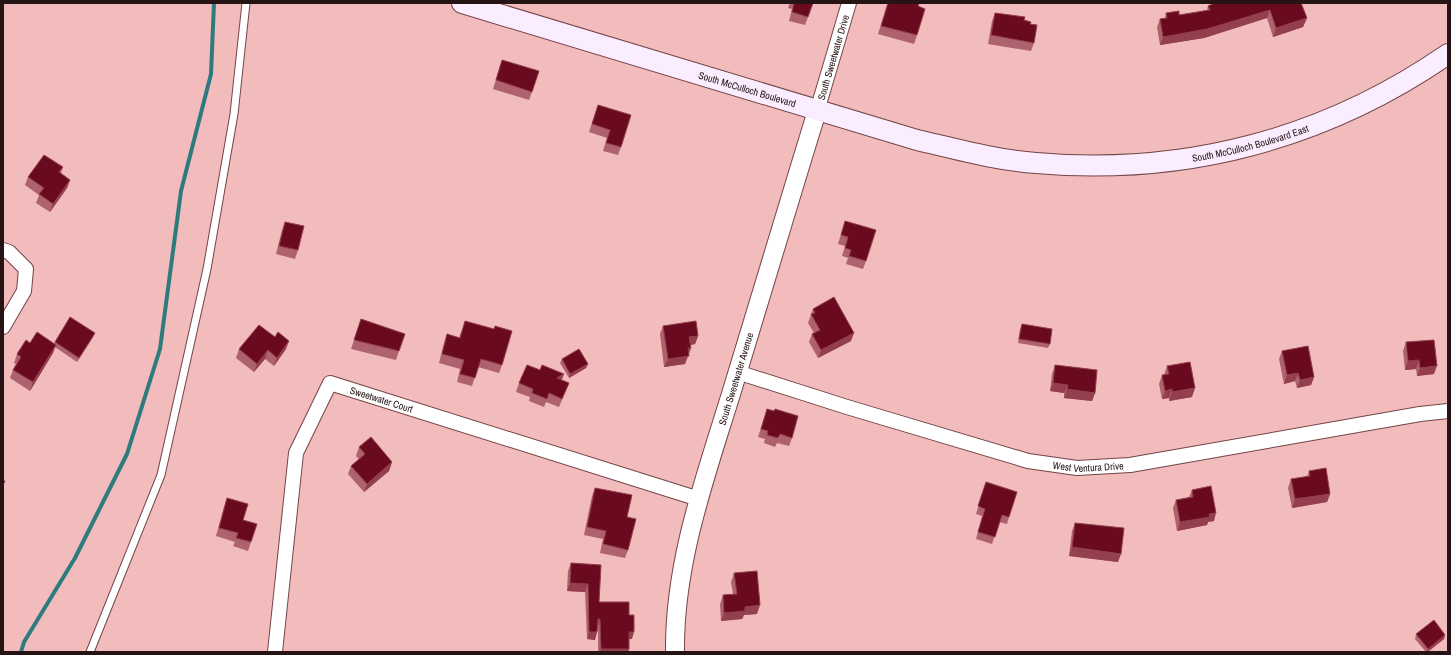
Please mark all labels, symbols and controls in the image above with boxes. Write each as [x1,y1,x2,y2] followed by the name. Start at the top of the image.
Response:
[815,13,852,102] street label: South Sweetwater Drive
[697,69,798,110] street label: South McCulloch Boulevard
[1191,122,1311,165] street label: South McCulloch Boulevard East
[716,331,756,427] street label: South Sweetwater Avenue
[348,384,415,416] street label: Sweetwater Court
[1052,459,1124,475] street label: West Ventura Drive

